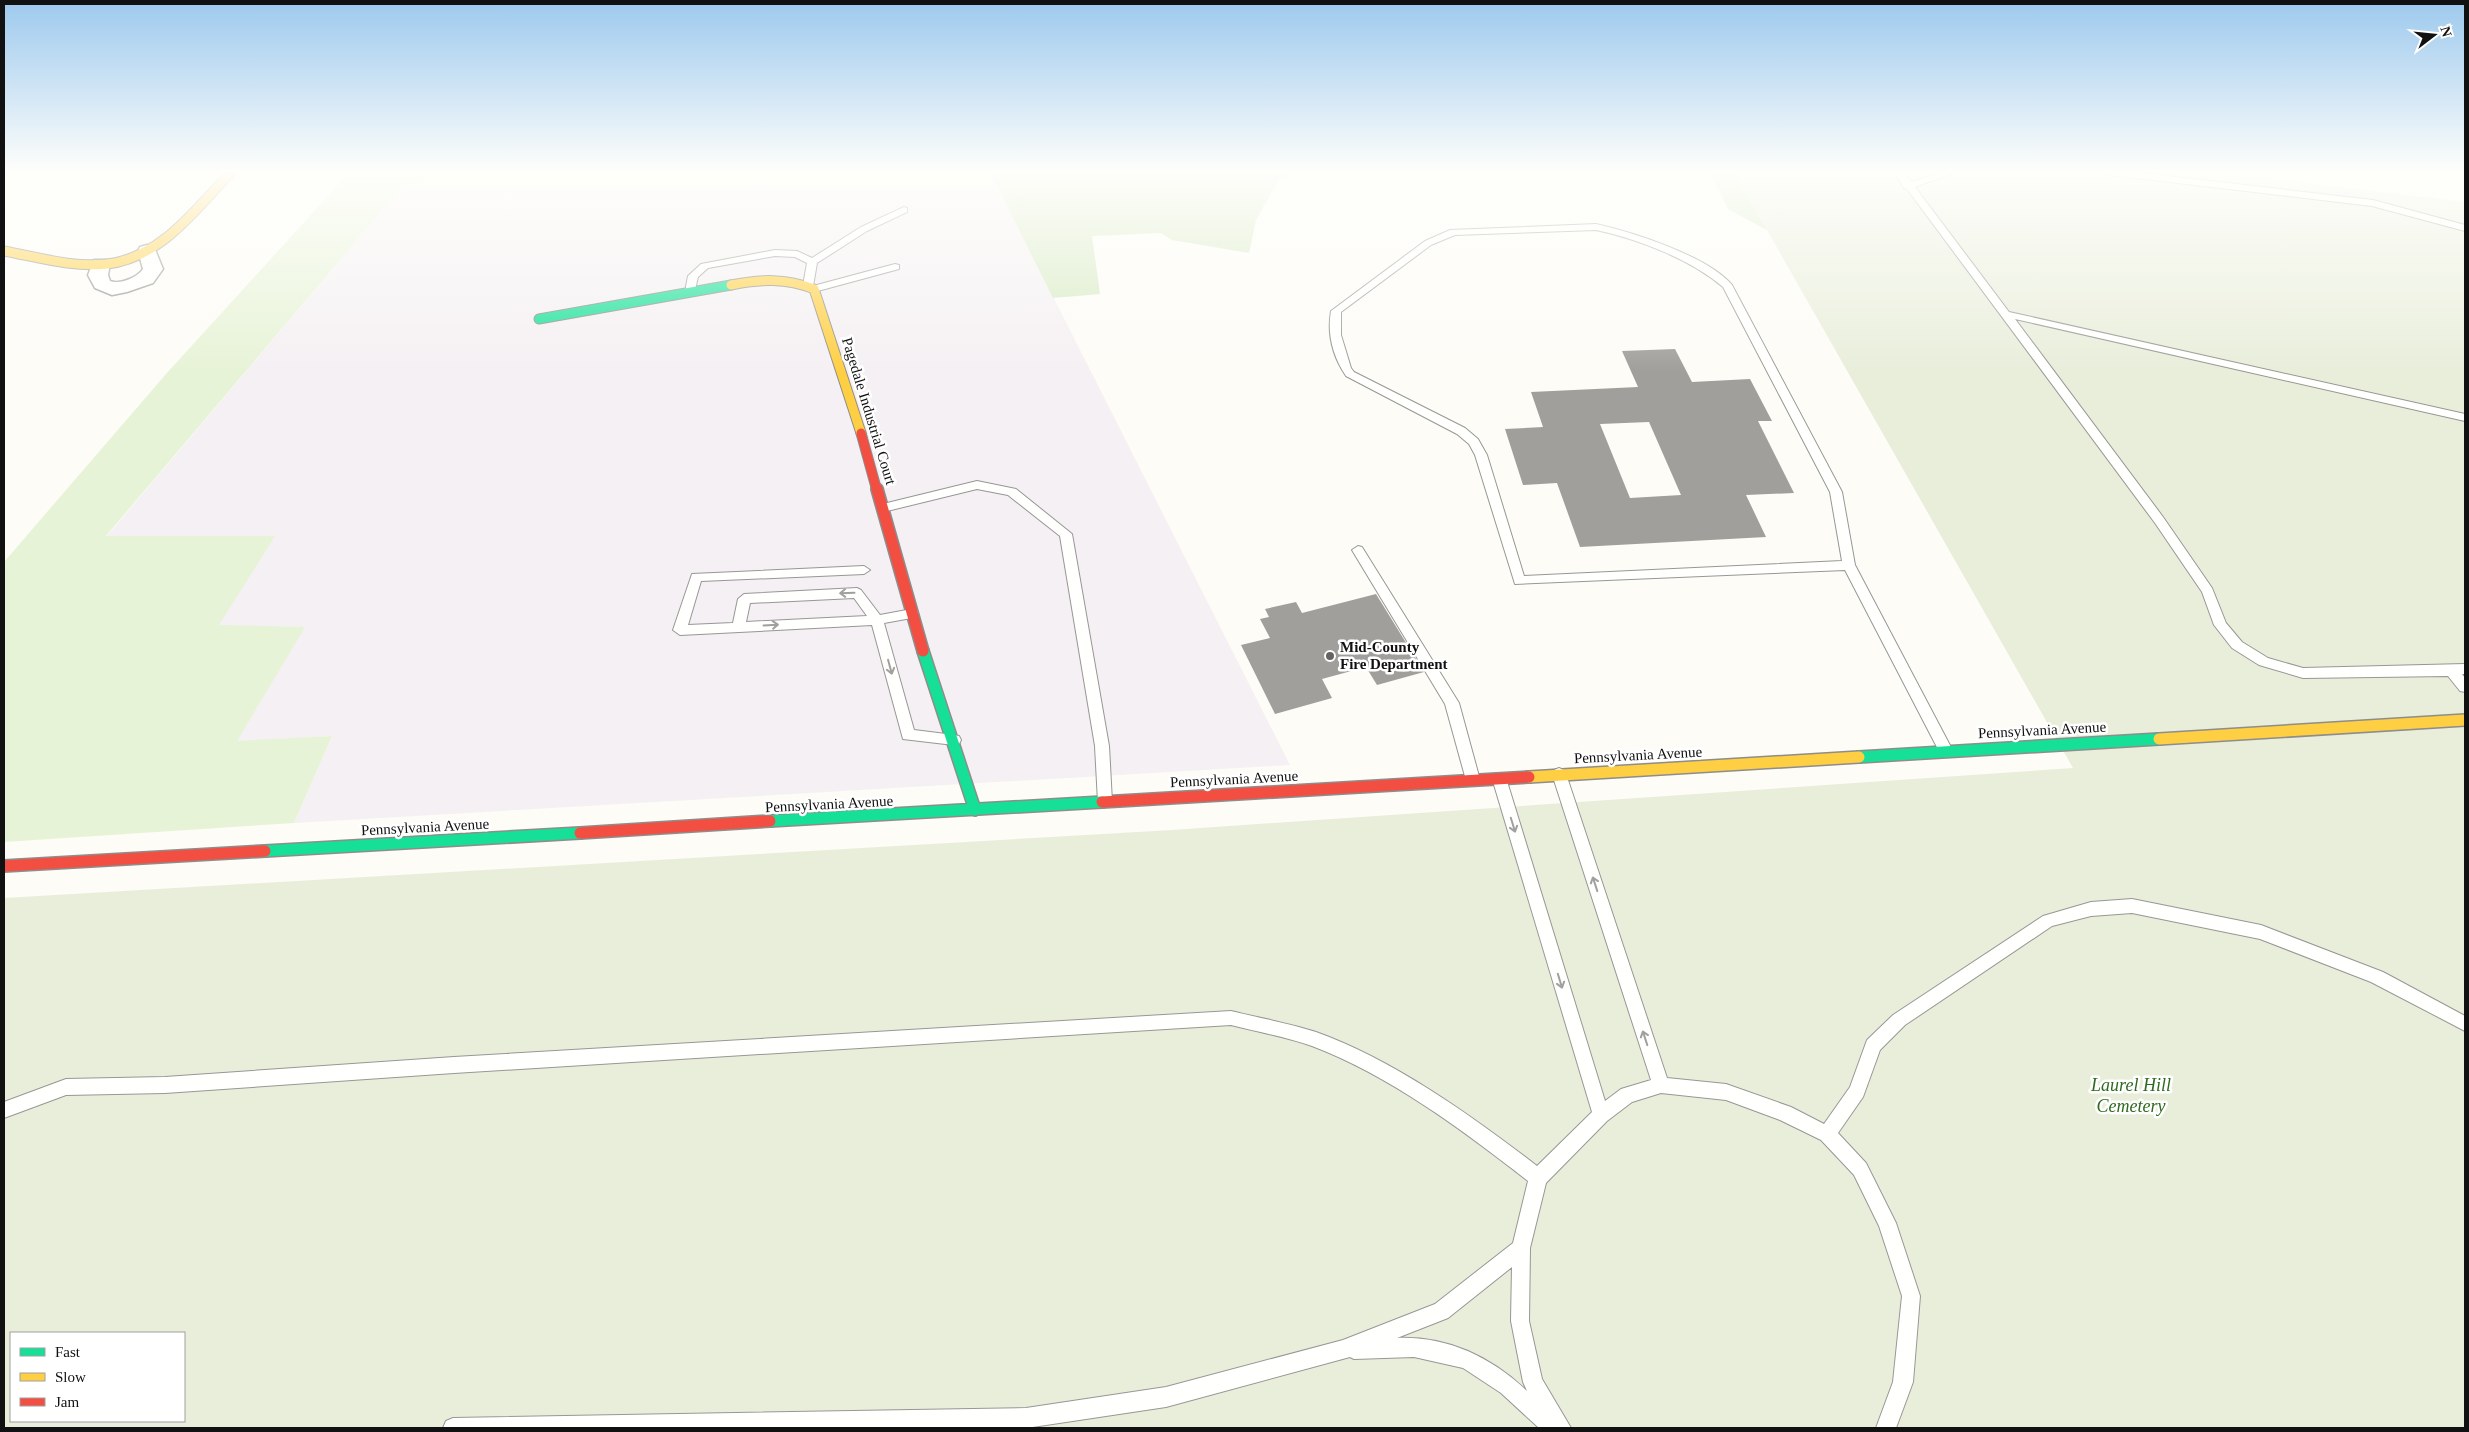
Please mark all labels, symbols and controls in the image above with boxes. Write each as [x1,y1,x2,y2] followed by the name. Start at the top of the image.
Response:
[2409,10,2459,60] north arrow
[2437,25,2455,38] text: N
[839,335,899,487] street label: Pagedale Industrial Court
[839,589,855,598] one-way arrow
[762,620,778,629] one-way arrow
[1340,639,1448,672] place label: Mid-County Fire Department
[1324,650,1336,662] marker: Mid-County Fire Department
[885,659,895,675] one-way arrow
[1977,719,2107,741] street label: Pennsylvania Avenue
[1573,744,1703,766] street label: Pennsylvania Avenue
[1169,768,1299,790] street label: Pennsylvania Avenue
[764,793,894,815] street label: Pennsylvania Avenue
[360,816,490,838] street label: Pennsylvania Avenue
[1509,817,1519,833] one-way arrow
[1589,876,1599,892] one-way arrow
[1556,972,1566,988] one-way arrow
[1640,1031,1650,1047] one-way arrow
[2090,1075,2171,1116] park label: Laurel Hill Cemetery
[10,1332,185,1422] legend
[55,1344,81,1360] text: Fast
[55,1369,86,1385] text: Slow
[55,1394,79,1410] text: Jam

